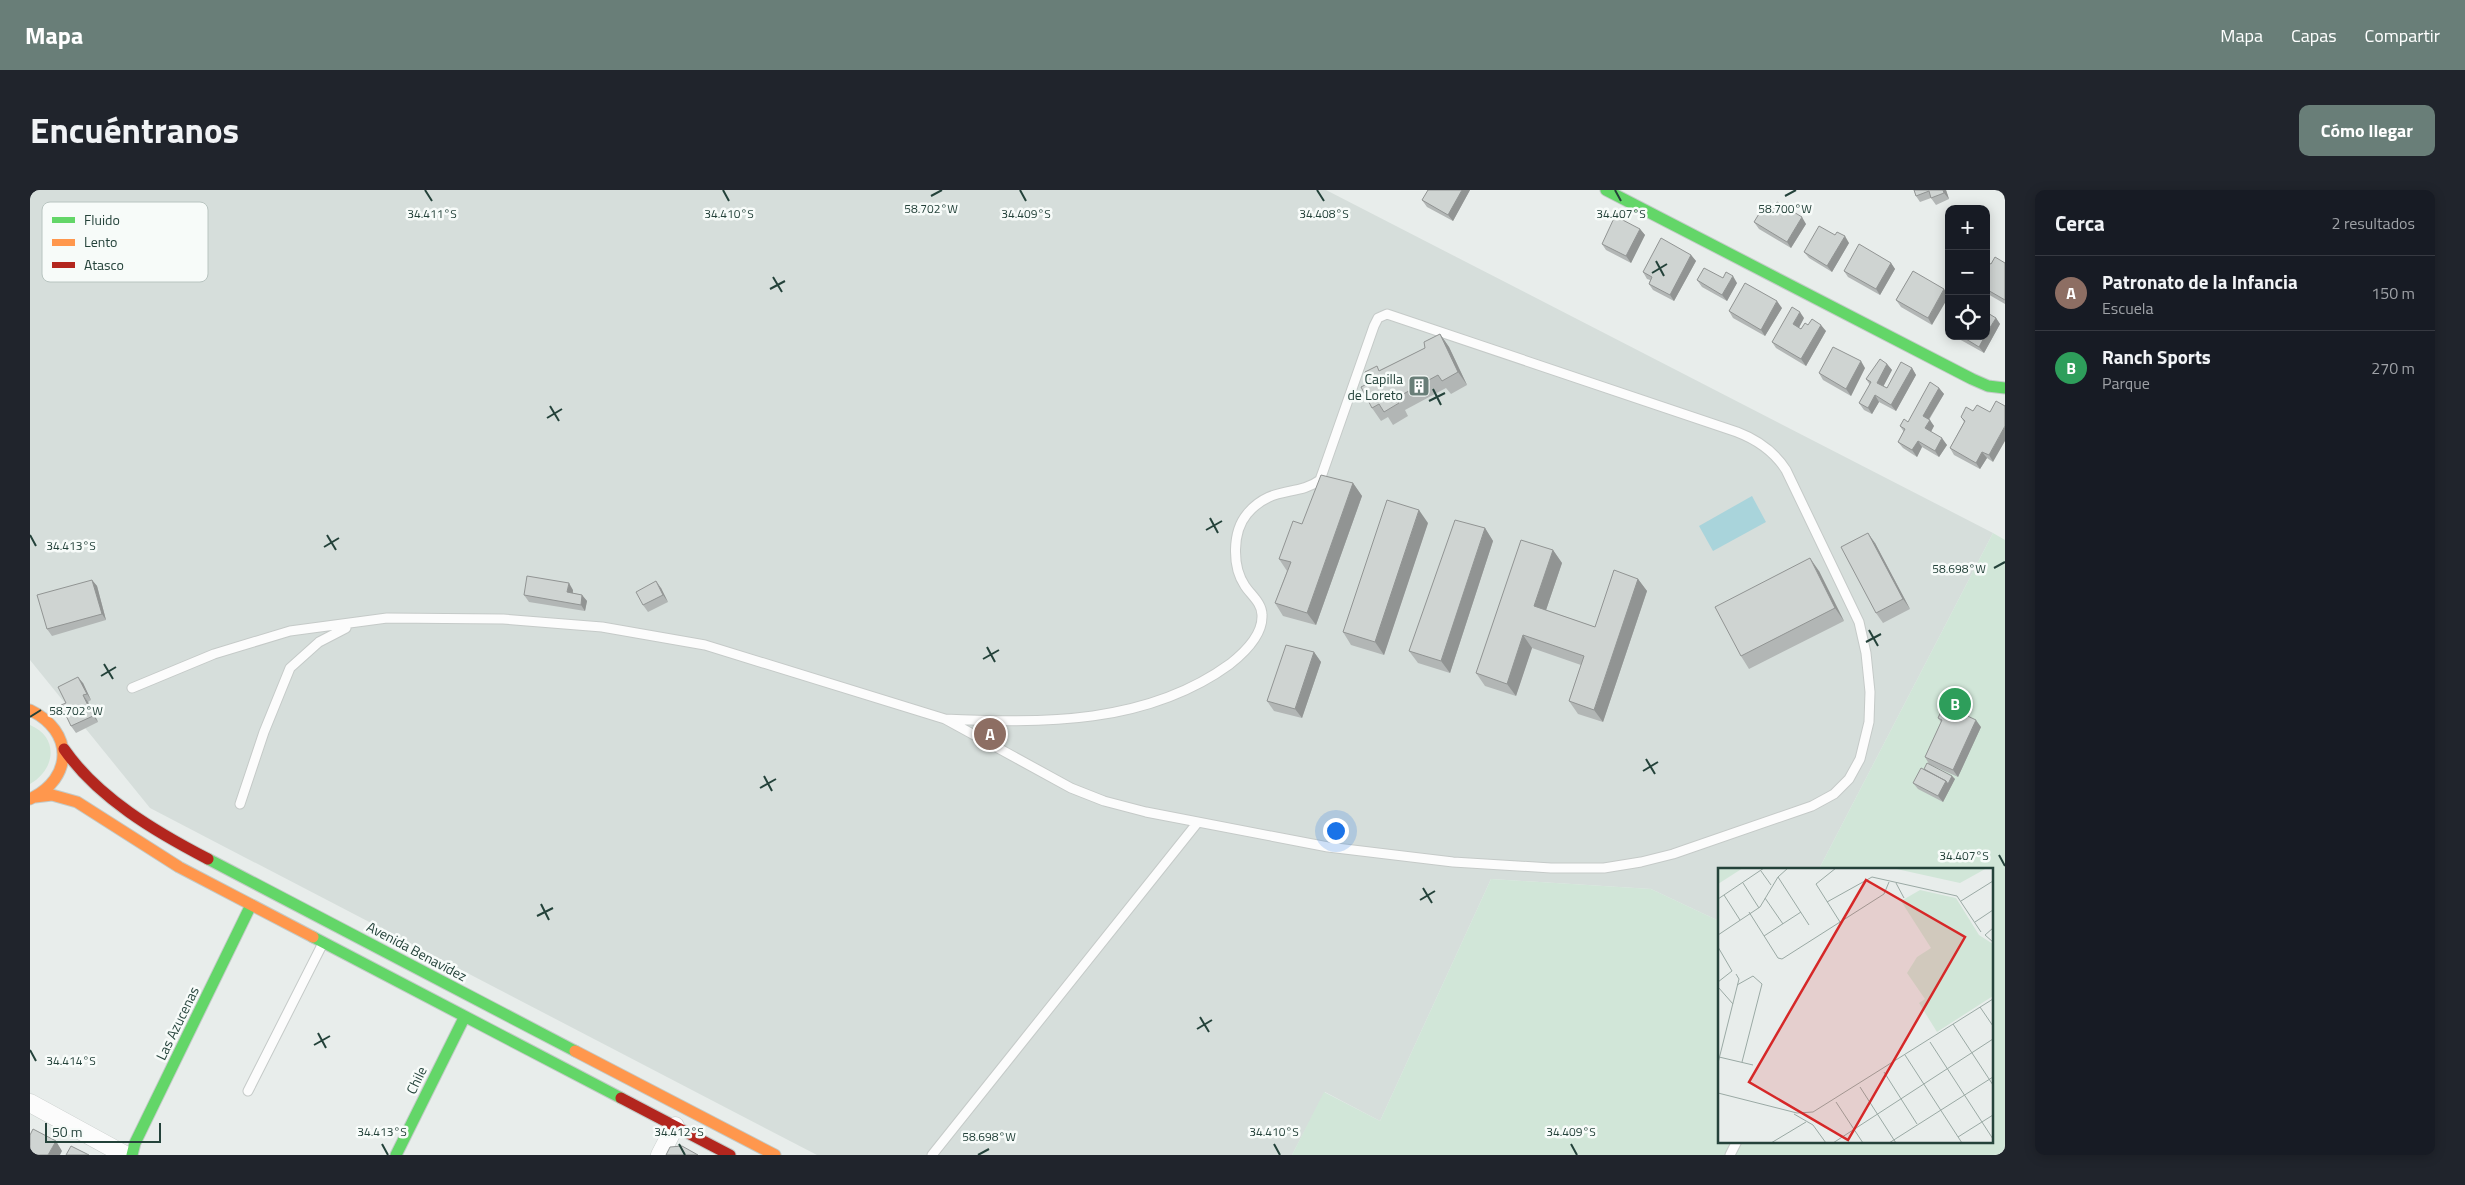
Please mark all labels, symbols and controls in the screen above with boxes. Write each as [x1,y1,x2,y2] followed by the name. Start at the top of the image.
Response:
[25,17,83,53] text: Mapa
[2220,22,2263,49] text: Mapa
[2291,22,2337,49] text: Capas
[2365,22,2440,49] text: Compartir
[30,103,239,157] text: Encuéntranos
[2299,105,2435,156] button: Cómo llegar
[904,199,958,218] text: 58.702°W
[1758,199,1812,218] text: 58.700°W
[42,202,208,282] legend
[407,204,457,223] text: 34.411°S
[704,204,754,223] text: 34.410°S
[1001,204,1051,223] text: 34.409°S
[1299,204,1349,223] text: 34.408°S
[1596,204,1646,223] text: 34.407°S
[1945,205,1990,340] map controls
[1945,205,1990,250] button: +
[2055,207,2105,239] text: Cerca
[84,209,120,230] text: Fluido
[2331,211,2415,235] text: 2 resultados
[84,231,118,252] text: Lento
[1945,250,1990,295] button: −
[84,254,124,275] text: Atasco
[2102,267,2298,296] text: Patronato de la Infancia
[2066,281,2076,305] text: A
[2371,281,2415,305] text: 150 m
[1945,295,1990,340] button: locate
[2102,296,2154,320] text: Escuela
[2102,342,2211,371] text: Ranch Sports
[2066,356,2076,380] text: B
[2371,356,2415,380] text: 270 m
[1347,368,1403,405] place label: Capilla de Loreto
[2102,371,2150,395] text: Parque
[1407,374,1431,398] building icon: Capilla de Loreto
[46,536,96,555] text: 34.413°S
[1932,559,1986,578] text: 58.698°W
[1939,685,1971,723] pin: B
[49,701,103,720] text: 58.702°W
[974,715,1006,753] pin: A
[1323,818,1349,844] your location
[1939,846,1989,865] text: 34.407°S
[1718,868,1992,1142] inset map
[363,916,471,986] street label: Avenida Benavídez
[150,983,204,1063] street label: Las Azucenas
[46,1051,96,1070] text: 34.414°S
[400,1063,432,1097] street label: Chile
[45,1120,161,1143] scale bar
[52,1121,82,1142] text: 50 m
[357,1122,407,1141] text: 34.413°S
[654,1122,704,1141] text: 34.412°S
[1249,1122,1299,1141] text: 34.410°S
[1546,1122,1596,1141] text: 34.409°S
[962,1127,1016,1146] text: 58.698°W

